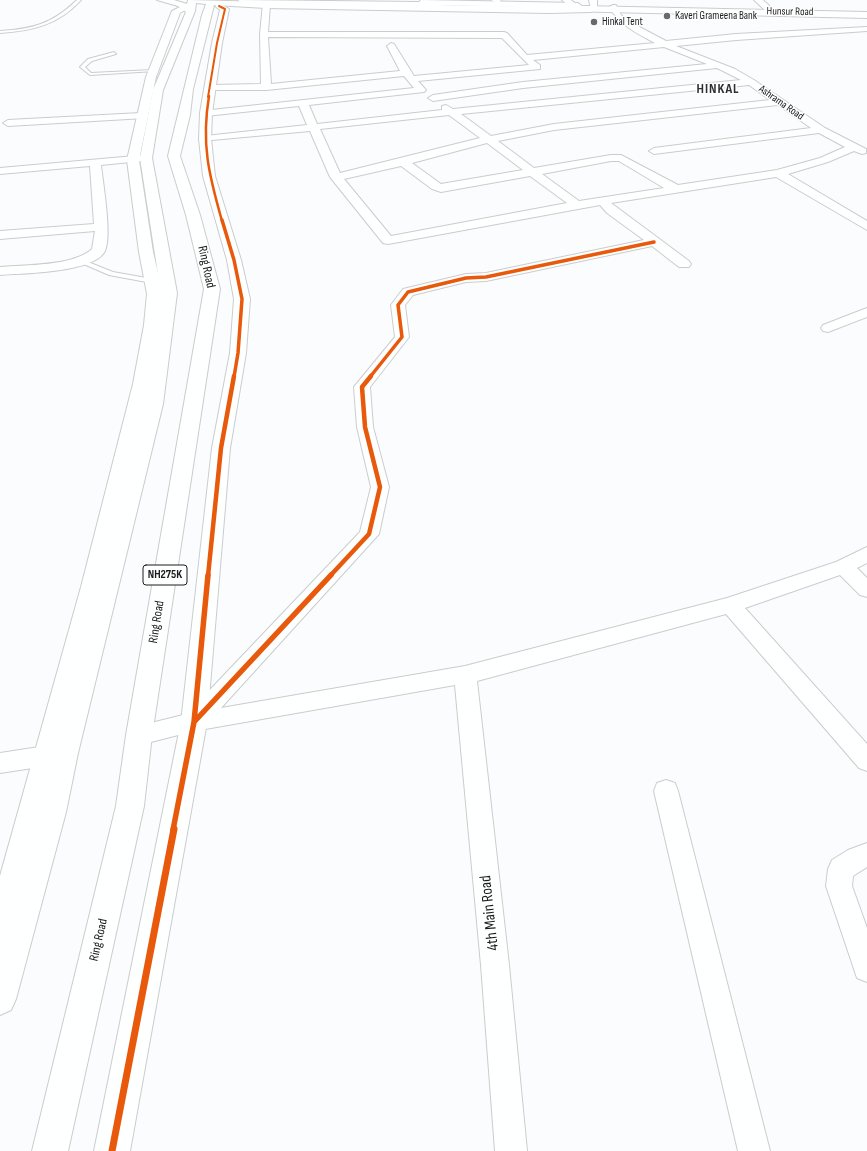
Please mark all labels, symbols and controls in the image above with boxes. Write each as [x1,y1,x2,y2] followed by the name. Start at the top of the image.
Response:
[767,5,813,19] street label: Hunsur Road
[675,9,757,23] place label: Kaveri Grameena Bank
[662,11,672,21] marker: Kaveri Grameena Bank
[602,15,643,29] place label: Hinkal Tent
[589,17,599,27] marker: Hinkal Tent
[696,81,740,97] district label: HINKAL
[756,83,806,123] street label: Ashrama Road
[194,244,218,290] street label: Ring Road
[143,565,187,585] road number: NH275K
[146,600,168,644] street label: Ring Road
[476,874,504,952] street label: 4th Main Road
[87,917,111,963] street label: Ring Road

